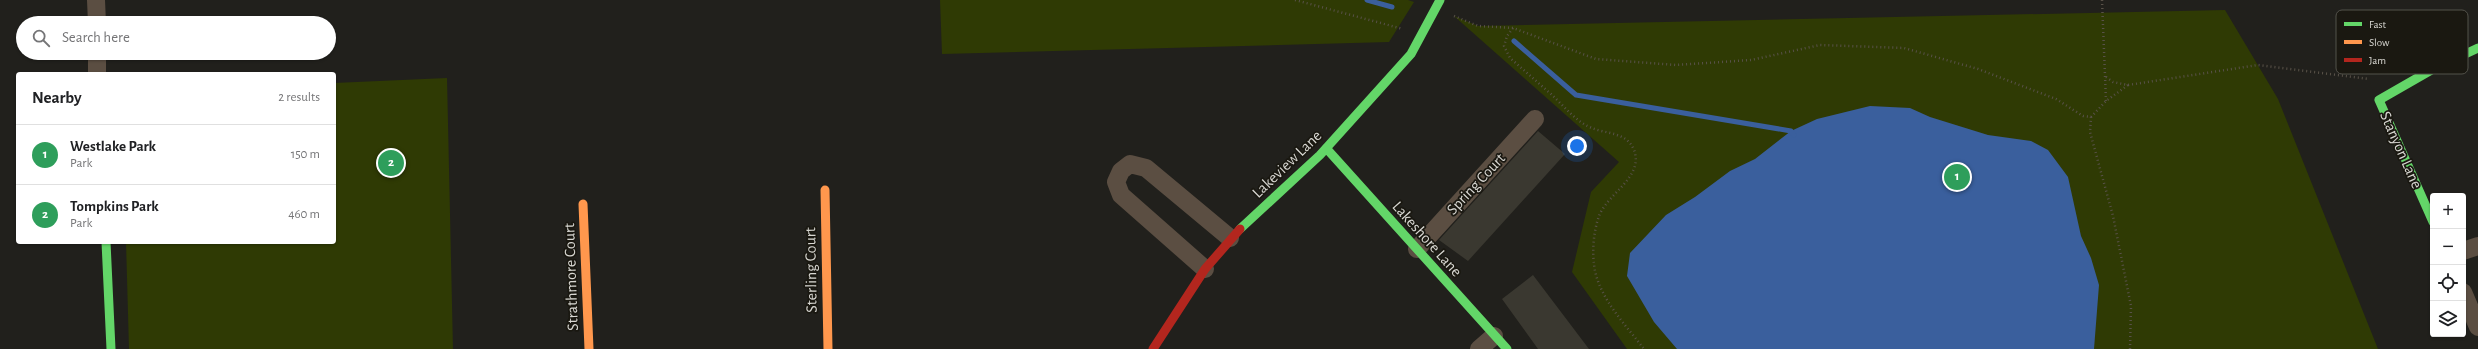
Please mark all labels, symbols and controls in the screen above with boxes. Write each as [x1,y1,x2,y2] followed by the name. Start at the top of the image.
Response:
[2336,10,2468,74] legend
[16,16,336,60] search box
[2369,19,2387,30] text: Fast
[30,27,52,49] icon: search
[62,30,130,45] text: Search here
[2369,37,2390,48] text: Slow
[2369,55,2386,66] text: Jam
[32,89,82,106] text: Nearby
[278,91,320,104] text: 2 results
[2376,109,2425,191] street label: Stanyon Lane
[1249,127,1325,201] street label: Lakeview Lane
[1567,136,1587,156] your location
[70,139,156,154] text: Westlake Park
[43,148,47,161] text: 1
[291,148,320,161] text: 150 m
[378,148,404,178] pin: 2
[1444,150,1508,218] street label: Spring Court
[70,157,92,170] text: Park
[1944,162,1970,192] pin: 1
[2430,193,2466,337] map controls
[2430,193,2466,229] button: +
[1389,198,1465,280] street label: Lakeshore Lane
[70,199,159,214] text: Tompkins Park
[42,208,48,221] text: 2
[288,208,320,221] text: 460 m
[70,217,92,230] text: Park
[561,223,581,331] street label: Strathmore Court
[802,227,820,313] street label: Sterling Court
[2430,229,2466,265] button: −
[2430,265,2466,301] button: locate
[2430,301,2466,337] button: layers

